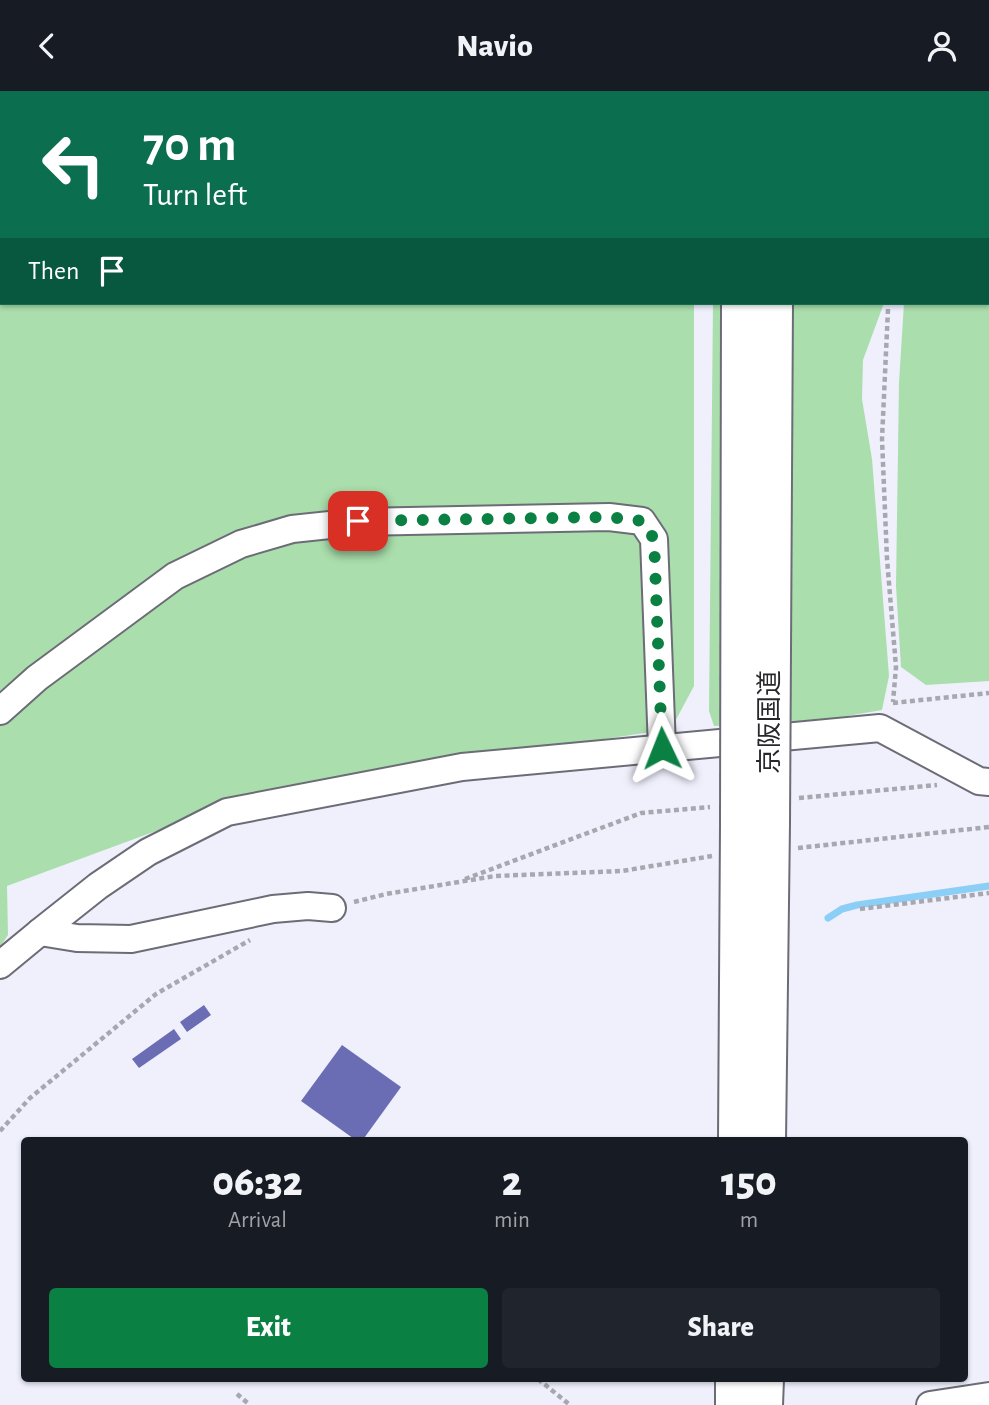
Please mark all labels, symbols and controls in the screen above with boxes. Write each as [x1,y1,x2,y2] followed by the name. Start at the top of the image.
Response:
[28,27,66,65] icon: back
[923,27,961,65] icon: person
[456,30,533,62] text: Navio
[28,119,119,210] icon: left
[143,121,237,170] text: 70 m
[143,179,247,211] text: Turn left
[93,252,131,290] icon: arrive
[28,258,79,284] text: Then
[328,491,388,551] pin
[339,502,377,540] icon: arrive
[756,670,783,774] street label: 京阪国道
[625,711,699,785] position arrow
[212,1161,303,1203] text: 06:32
[502,1161,522,1203] text: 2
[721,1161,777,1203] text: 150
[228,1209,287,1232] text: Arrival
[494,1209,530,1232] text: min
[740,1209,758,1232] text: m
[49,1288,488,1368] button: Exit
[502,1288,940,1368] button: Share

